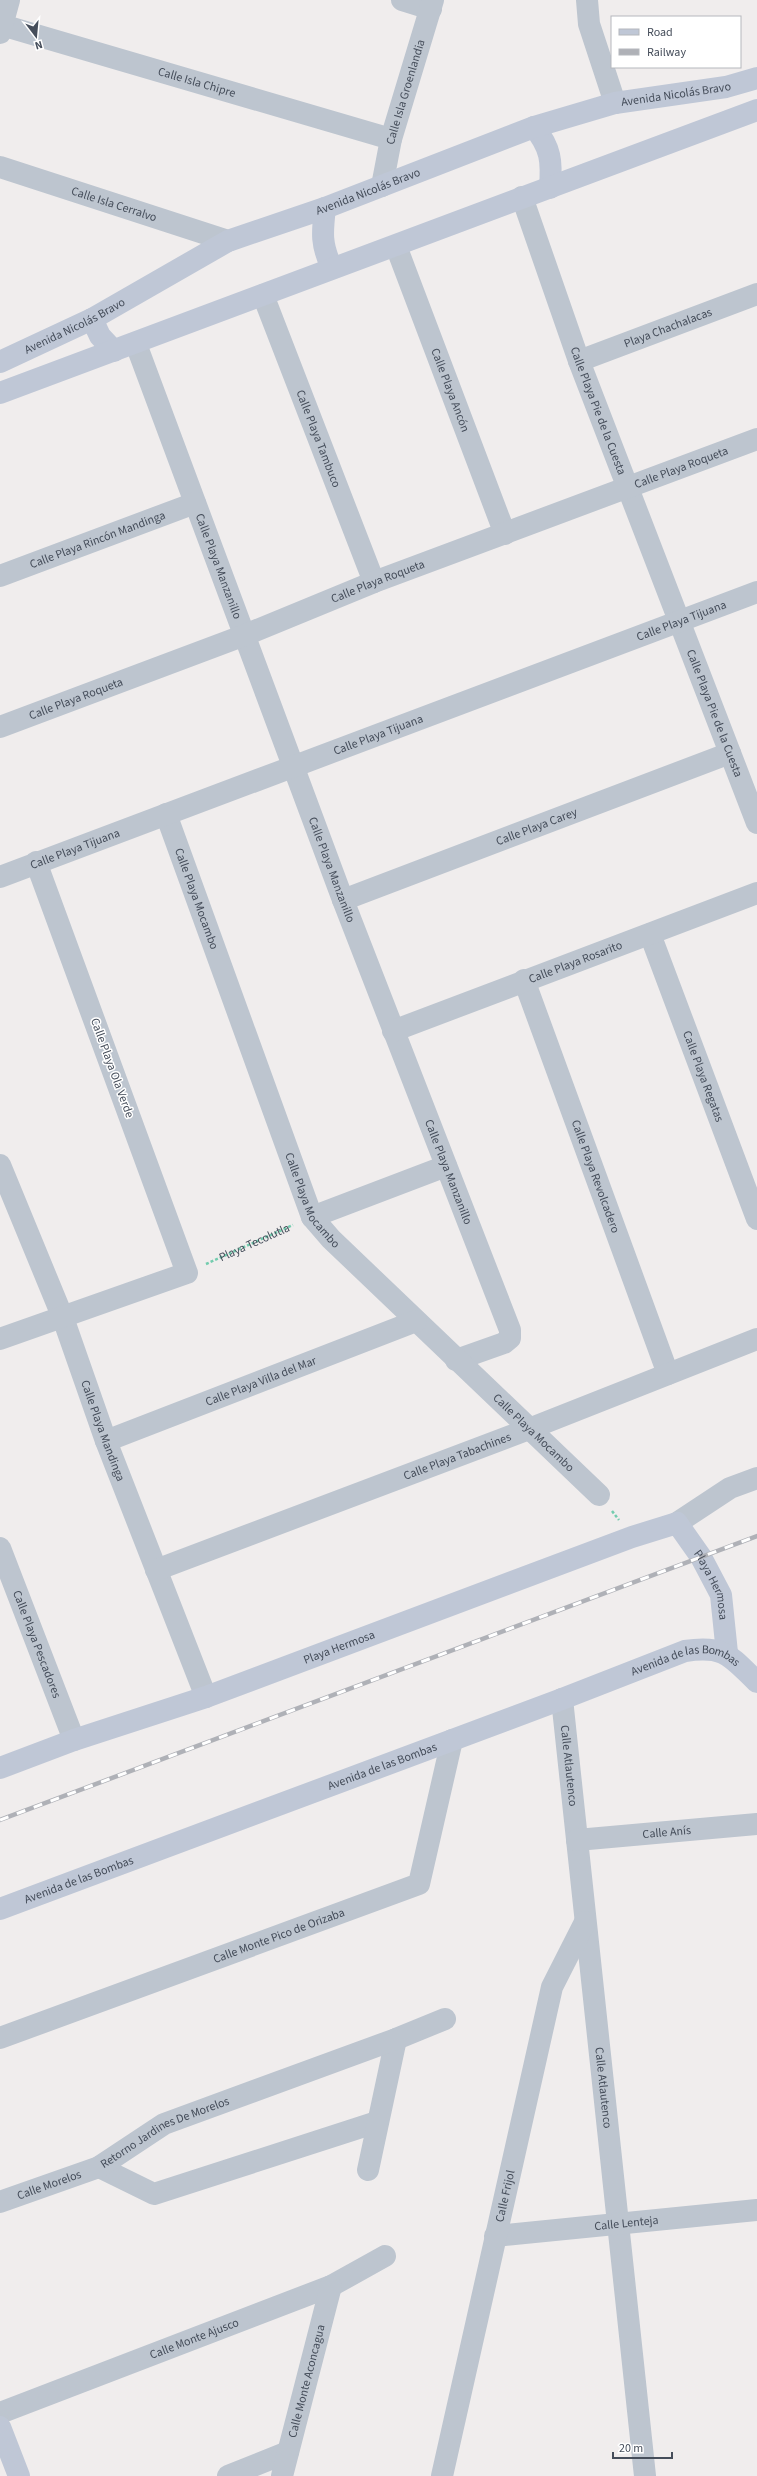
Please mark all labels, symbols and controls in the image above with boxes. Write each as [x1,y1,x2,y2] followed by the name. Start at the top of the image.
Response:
[16,16,56,56] north arrow
[611,16,741,68] legend
[647,24,673,41] text: Road
[33,37,44,53] text: N
[382,37,429,146] street label: Calle Isla Groenlandia
[647,44,686,61] text: Railway
[156,63,238,102] street label: Calle Isla Chipre
[620,77,733,111] street label: Avenida Nicolás Bravo
[314,163,423,219] street label: Avenida Nicolás Bravo
[69,182,159,226] street label: Calle Isla Cerralvo
[21,293,128,358] street label: Avenida Nicolás Bravo
[621,303,714,352] street label: Playa Chachalacas
[566,345,631,477] street label: Calle Playa Pie de la Cuesta
[427,346,474,434] street label: Calle Playa Ancón
[292,387,345,490] street label: Calle Playa Tambuco
[632,442,731,493] street label: Calle Playa Roqueta
[27,506,168,573] street label: Calle Playa Rincón Mandinga
[191,511,246,621] street label: Calle Playa Manzanillo
[328,555,427,607] street label: Calle Playa Roqueta
[634,596,729,645] street label: Calle Playa Tijuana
[682,647,747,780] street label: Calle Playa Pie de la Cuesta
[26,673,125,724] street label: Calle Playa Roqueta
[331,710,425,759] street label: Calle Playa Tijuana
[493,803,580,850] street label: Calle Playa Carey
[304,814,359,925] street label: Calle Playa Manzanillo
[28,824,122,873] street label: Calle Playa Tijuana
[170,845,223,952] street label: Calle Playa Mocambo
[526,936,625,987] street label: Calle Playa Rosarito
[86,1016,138,1120] street label: Calle Playa Ola Verde
[679,1028,728,1124] street label: Calle Playa Regatas
[420,1117,477,1227] street label: Calle Playa Manzanillo
[567,1117,624,1235] street label: Calle Playa Revolcadero
[281,1150,344,1252] street label: Calle Playa Mocambo
[216,1219,292,1266] street label: Playa Tecolutla
[203,1352,320,1410] street label: Calle Playa Villa del Mar
[77,1378,129,1484] street label: Calle Playa Mandinga
[489,1390,578,1476] street label: Calle Playa Mocambo
[401,1428,513,1484] street label: Calle Playa Tabachines
[690,1546,732,1621] street label: Playa Hermosa
[9,1588,66,1700] street label: Calle Playa Pescadores
[301,1626,377,1668] street label: Playa Hermosa
[628,1641,744,1680] street label: Avenida de las Bombas
[556,1724,582,1807] street label: Calle Atlautenco
[325,1738,439,1794] street label: Avenida de las Bombas
[642,1821,692,1843] street label: Calle Anís
[22,1851,136,1908] street label: Avenida de las Bombas
[211,1904,347,1967] street label: Calle Monte Pico de Orizaba
[591,2046,616,2129] street label: Calle Atlautenco
[97,2092,232,2172] street label: Retorno Jardines De Morelos
[14,2165,84,2204] street label: Calle Morelos
[491,2168,519,2224] street label: Calle Frijol
[593,2211,659,2235] street label: Calle Lenteja
[147,2314,241,2363] street label: Calle Monte Ajusco
[284,2323,329,2440] street label: Calle Monte Aconcagua
[613,2434,672,2460] scale bar
[619,2440,643,2457] text: 20 m

